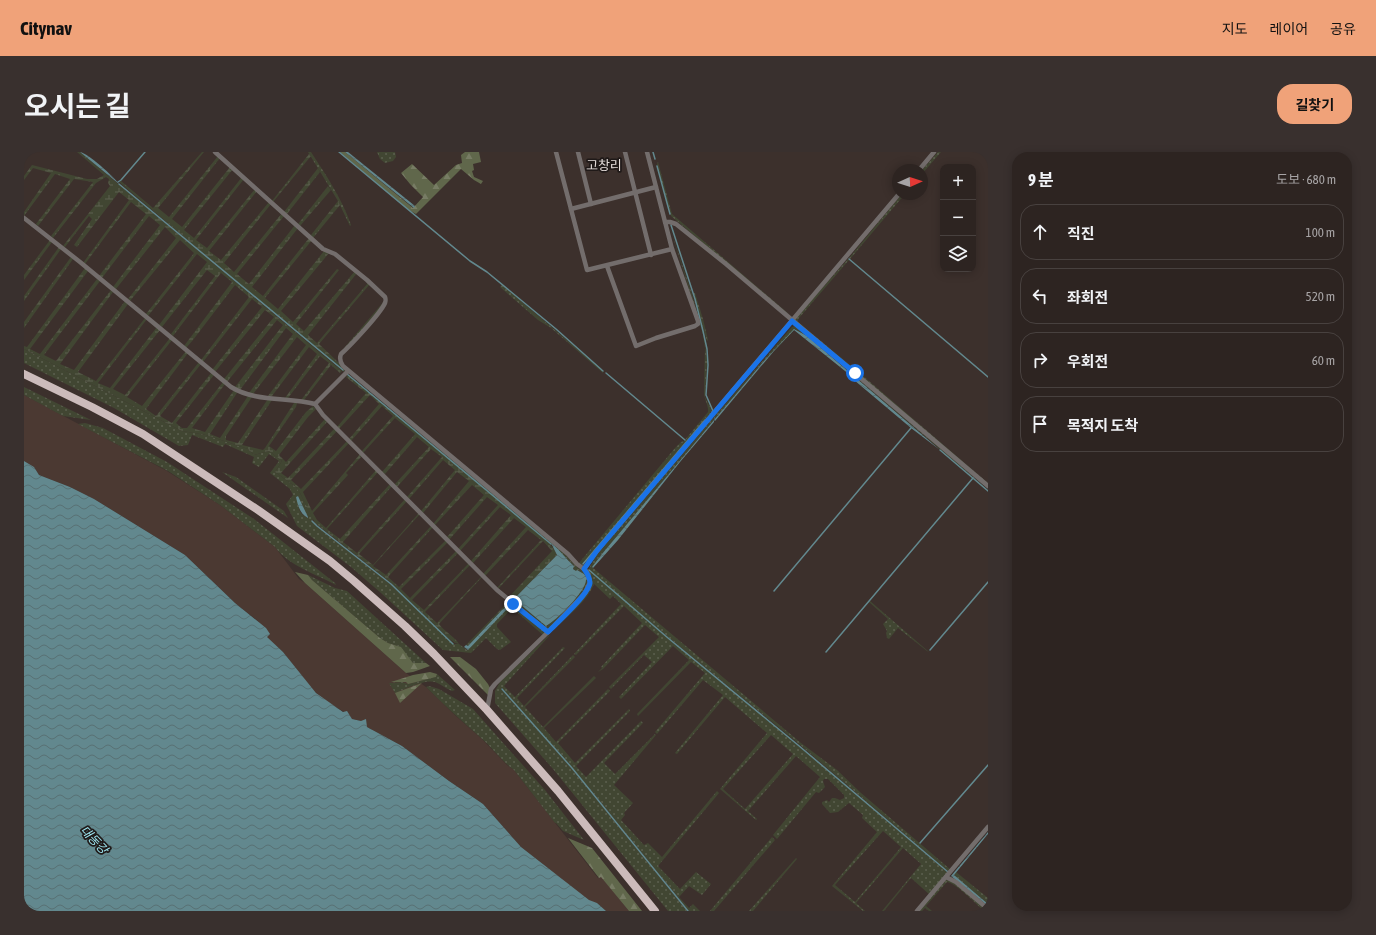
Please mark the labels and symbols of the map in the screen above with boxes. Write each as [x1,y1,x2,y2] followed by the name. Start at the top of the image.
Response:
[586,158,622,173] district label: 고창리
[892,164,928,200] north arrow
[846,364,864,382] route start
[504,595,522,613] route end
[77,823,112,858] water label: 대동강

